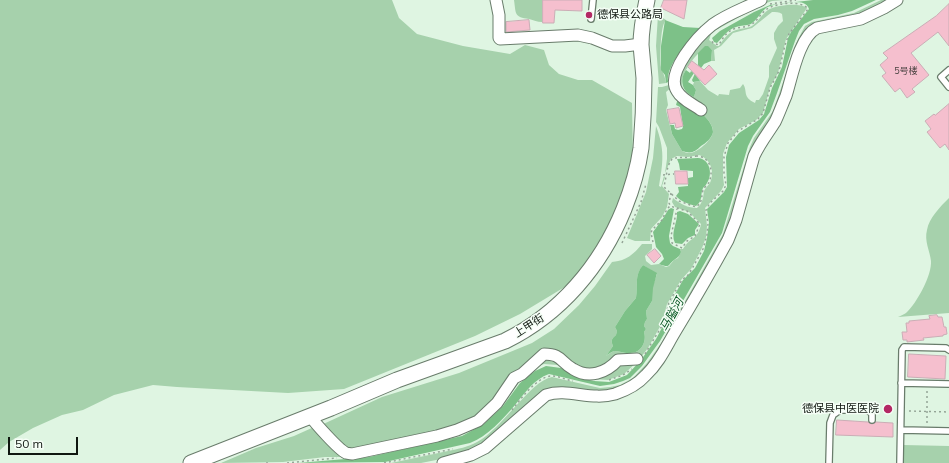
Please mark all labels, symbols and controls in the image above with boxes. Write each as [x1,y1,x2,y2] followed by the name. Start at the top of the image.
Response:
[597,8,663,22] place label: 德保县公路局
[584,10,594,20] marker: 德保县公路局
[894,66,918,76] house number: 5号楼
[657,296,687,334] water label: 马隘河
[512,311,546,341] street label: 上甲街
[802,402,879,416] place label: 德保县中医医院
[882,403,894,415] marker: 德保县中医医院
[10,429,80,455] scale bar
[15,436,43,451] text: 50 m

